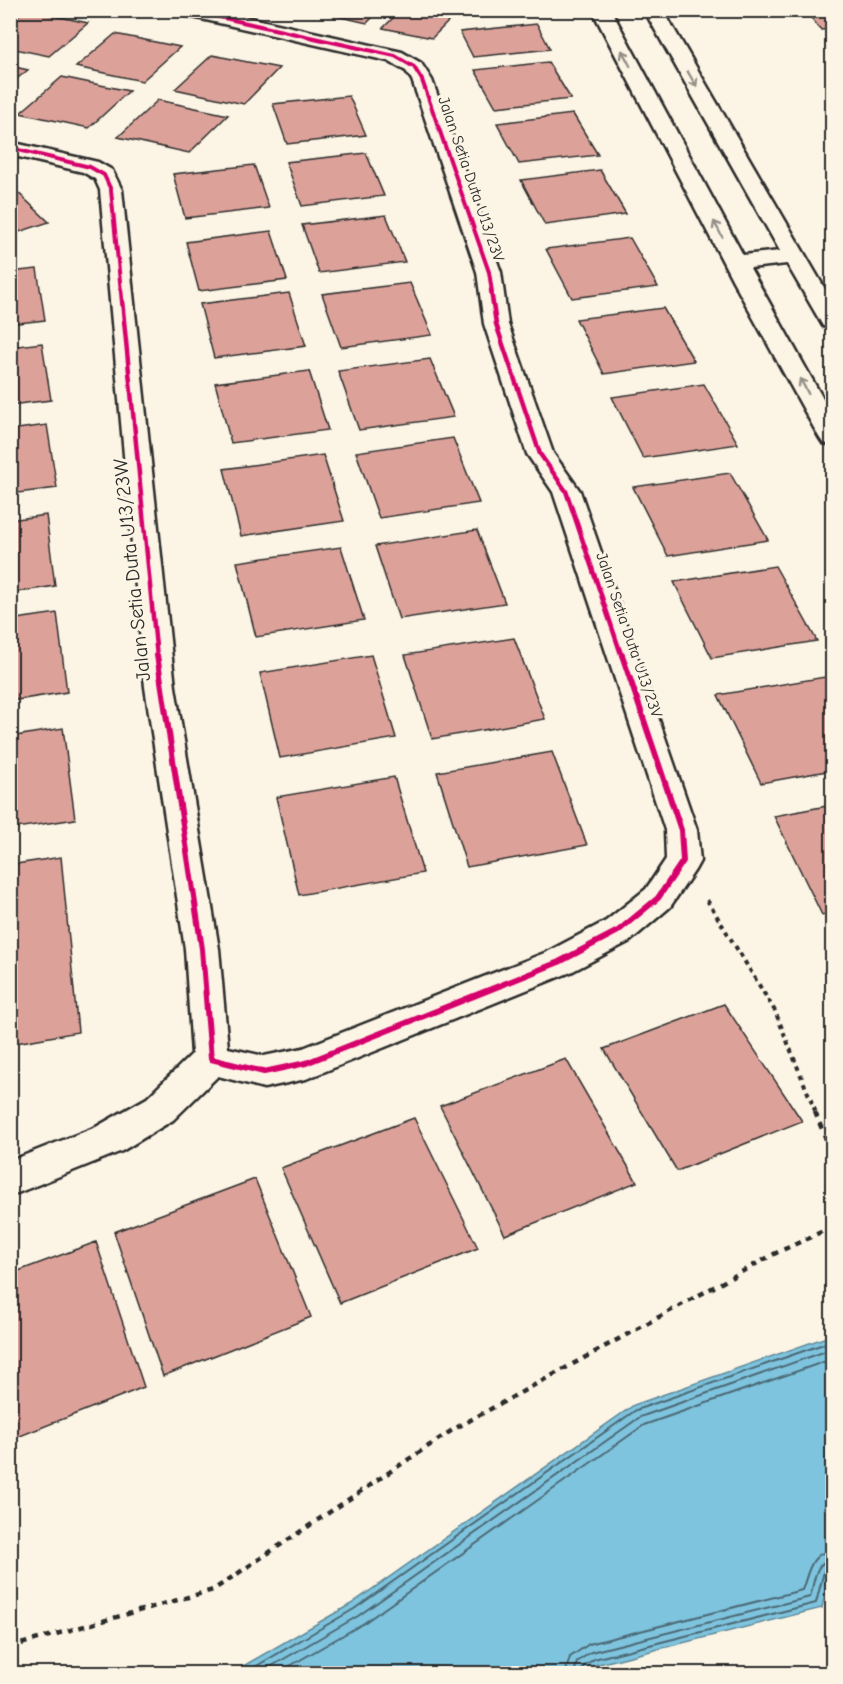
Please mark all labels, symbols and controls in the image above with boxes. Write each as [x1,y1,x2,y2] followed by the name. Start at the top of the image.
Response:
[620,49,631,67] one-way arrow
[687,71,699,88] one-way arrow
[434,94,508,264] street label: Jalan Setia Duta U13/23V
[712,221,723,239] one-way arrow
[798,378,810,395] one-way arrow
[109,457,155,682] street label: Jalan Setia Duta U13/23W
[592,550,666,720] street label: Jalan Setia Duta U13/23V

